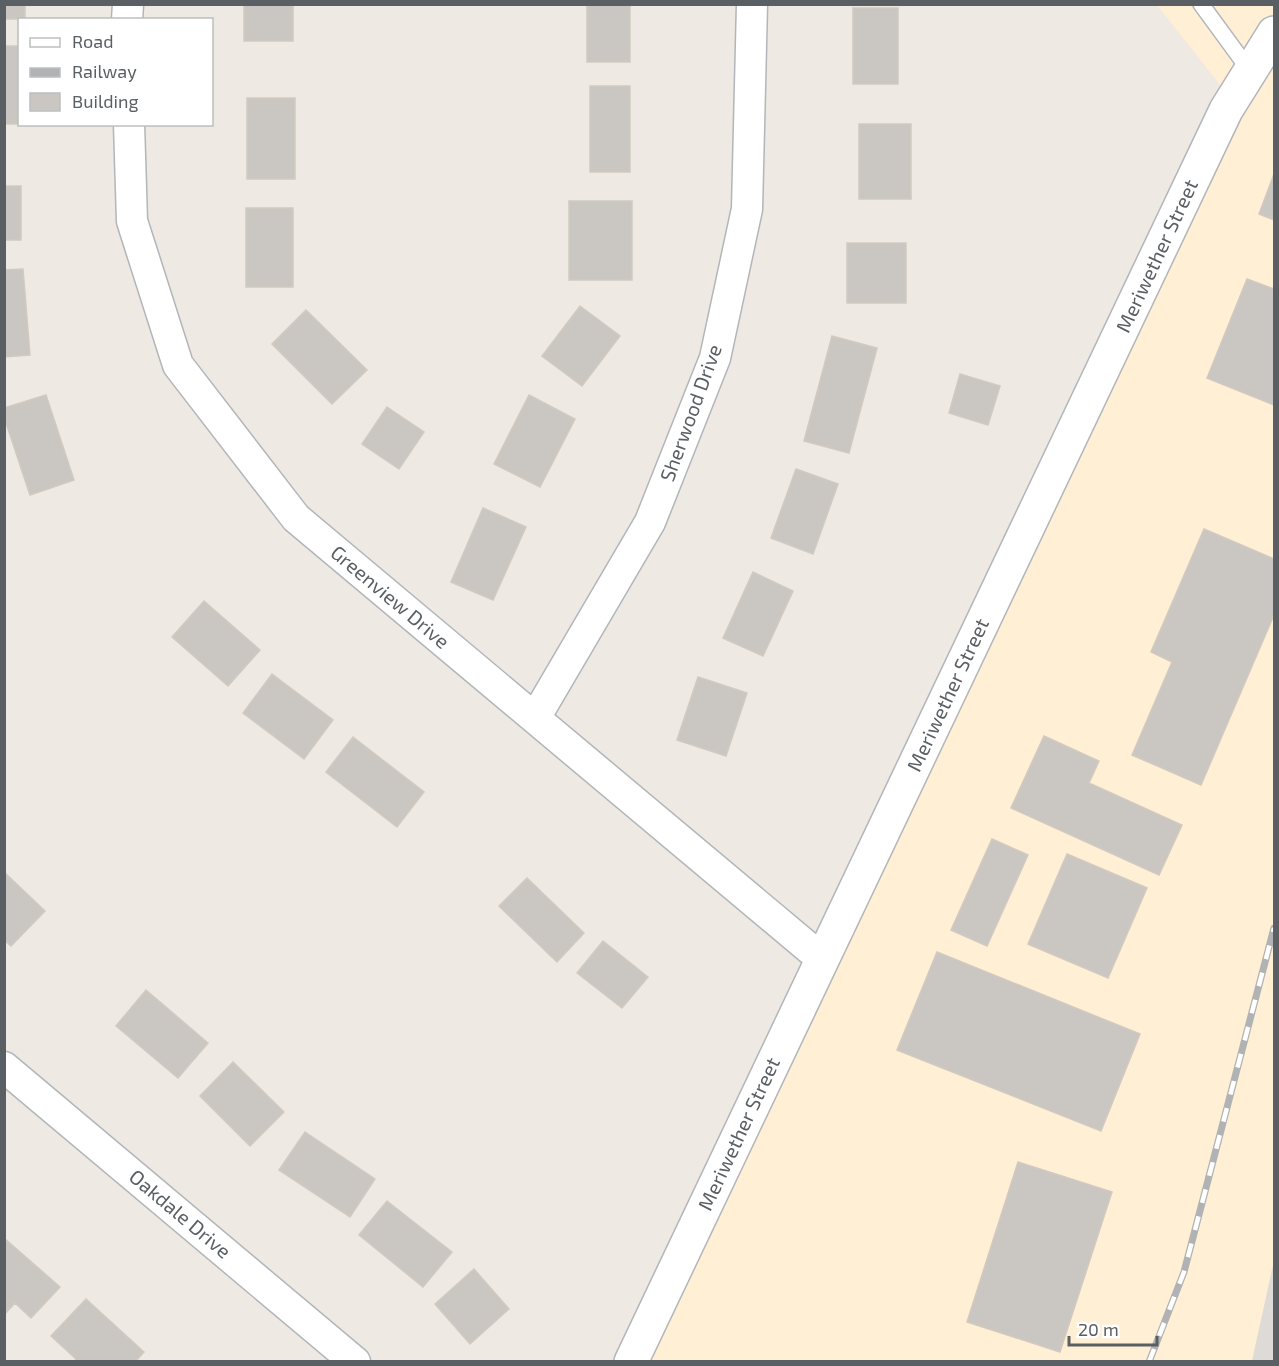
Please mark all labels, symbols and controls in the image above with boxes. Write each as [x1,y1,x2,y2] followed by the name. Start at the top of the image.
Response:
[18,18,213,126] legend
[72,30,113,52] text: Road
[72,60,137,82] text: Railway
[72,90,139,112] text: Building
[1110,175,1202,336] street label: Meriwether Street
[654,341,726,484] street label: Sherwood Drive
[326,540,455,653] street label: Greenview Drive
[901,614,993,775] street label: Meriwether Street
[692,1053,784,1214] street label: Meriwether Street
[125,1164,236,1263] street label: Oakdale Drive
[1069,1309,1158,1347] scale bar
[1078,1318,1119,1340] text: 20 m

